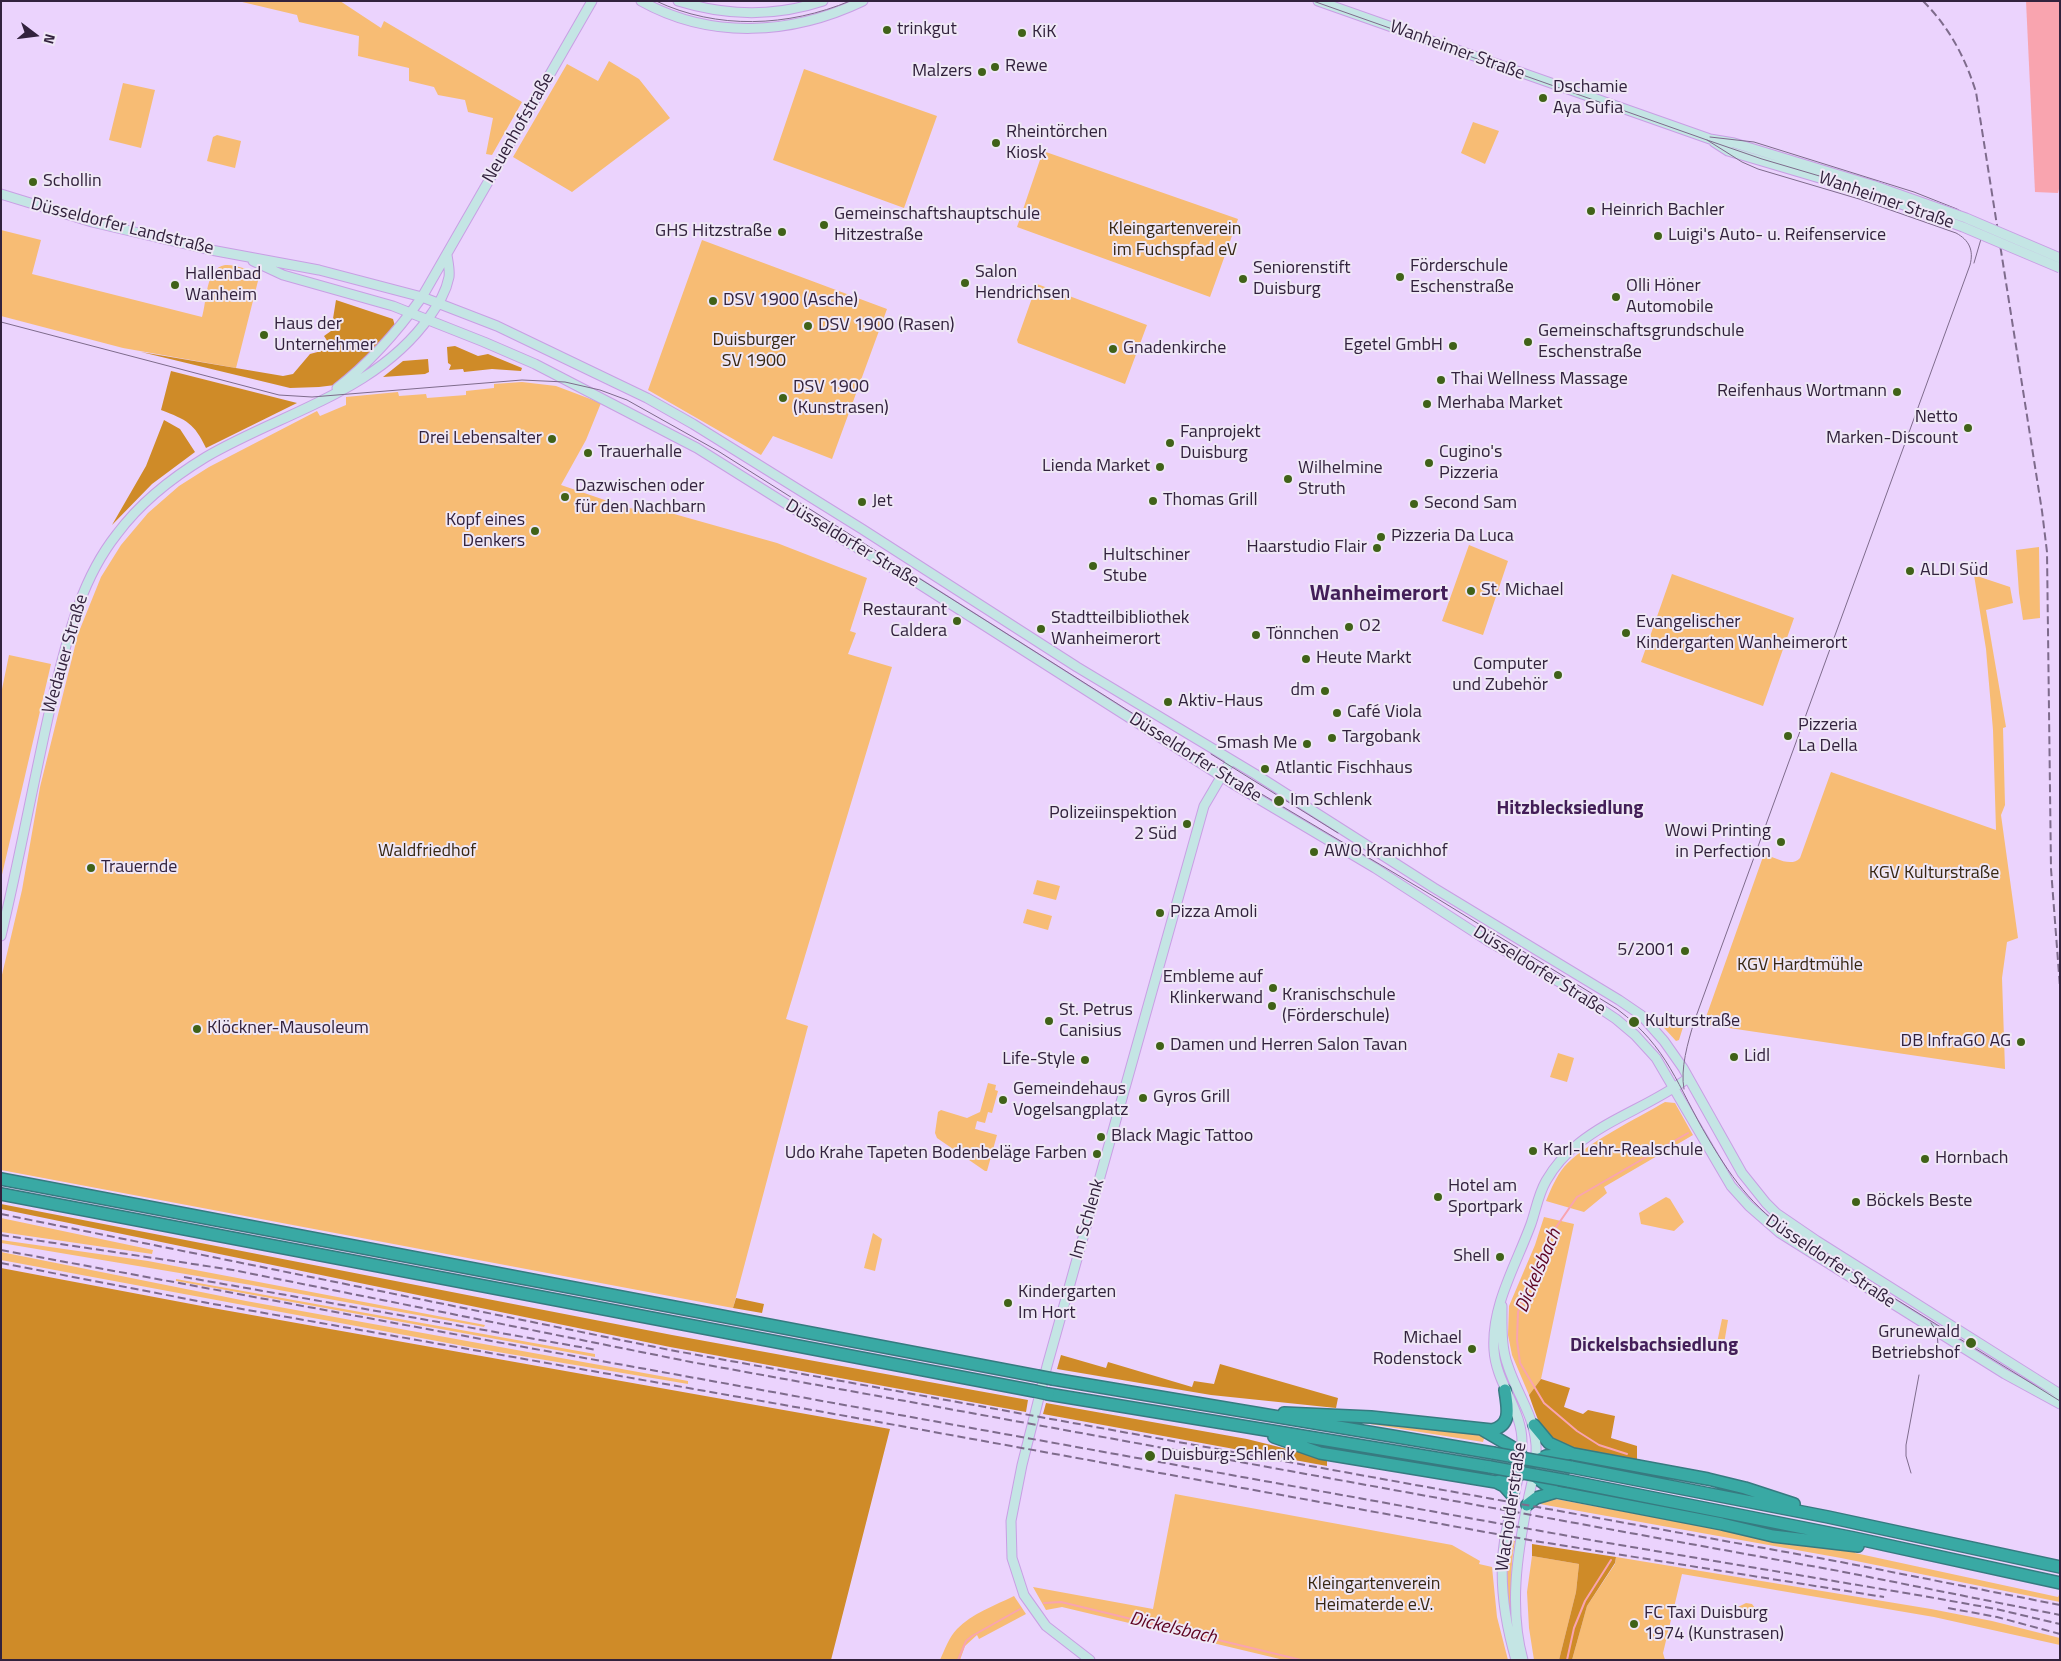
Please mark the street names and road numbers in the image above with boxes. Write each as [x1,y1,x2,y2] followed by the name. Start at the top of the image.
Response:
[1387,17,1527,85] street label: Wanheimer Straße
[479,69,559,187] street label: Neuenhofstraße
[1815,168,1957,234] street label: Wanheimer Straße
[28,194,216,260] street label: Düsseldorfer Landstraße
[781,496,923,592] street label: Düsseldorfer Straße
[39,592,93,716] street label: Wedauer Straße
[1125,709,1265,807] street label: Düsseldorfer Straße
[1469,922,1609,1020] street label: Düsseldorfer Straße
[1066,1176,1110,1262] street label: Im Schlenk
[1761,1211,1899,1313] street label: Düsseldorfer Straße
[1492,1441,1532,1573] street label: Wacholderstraße

